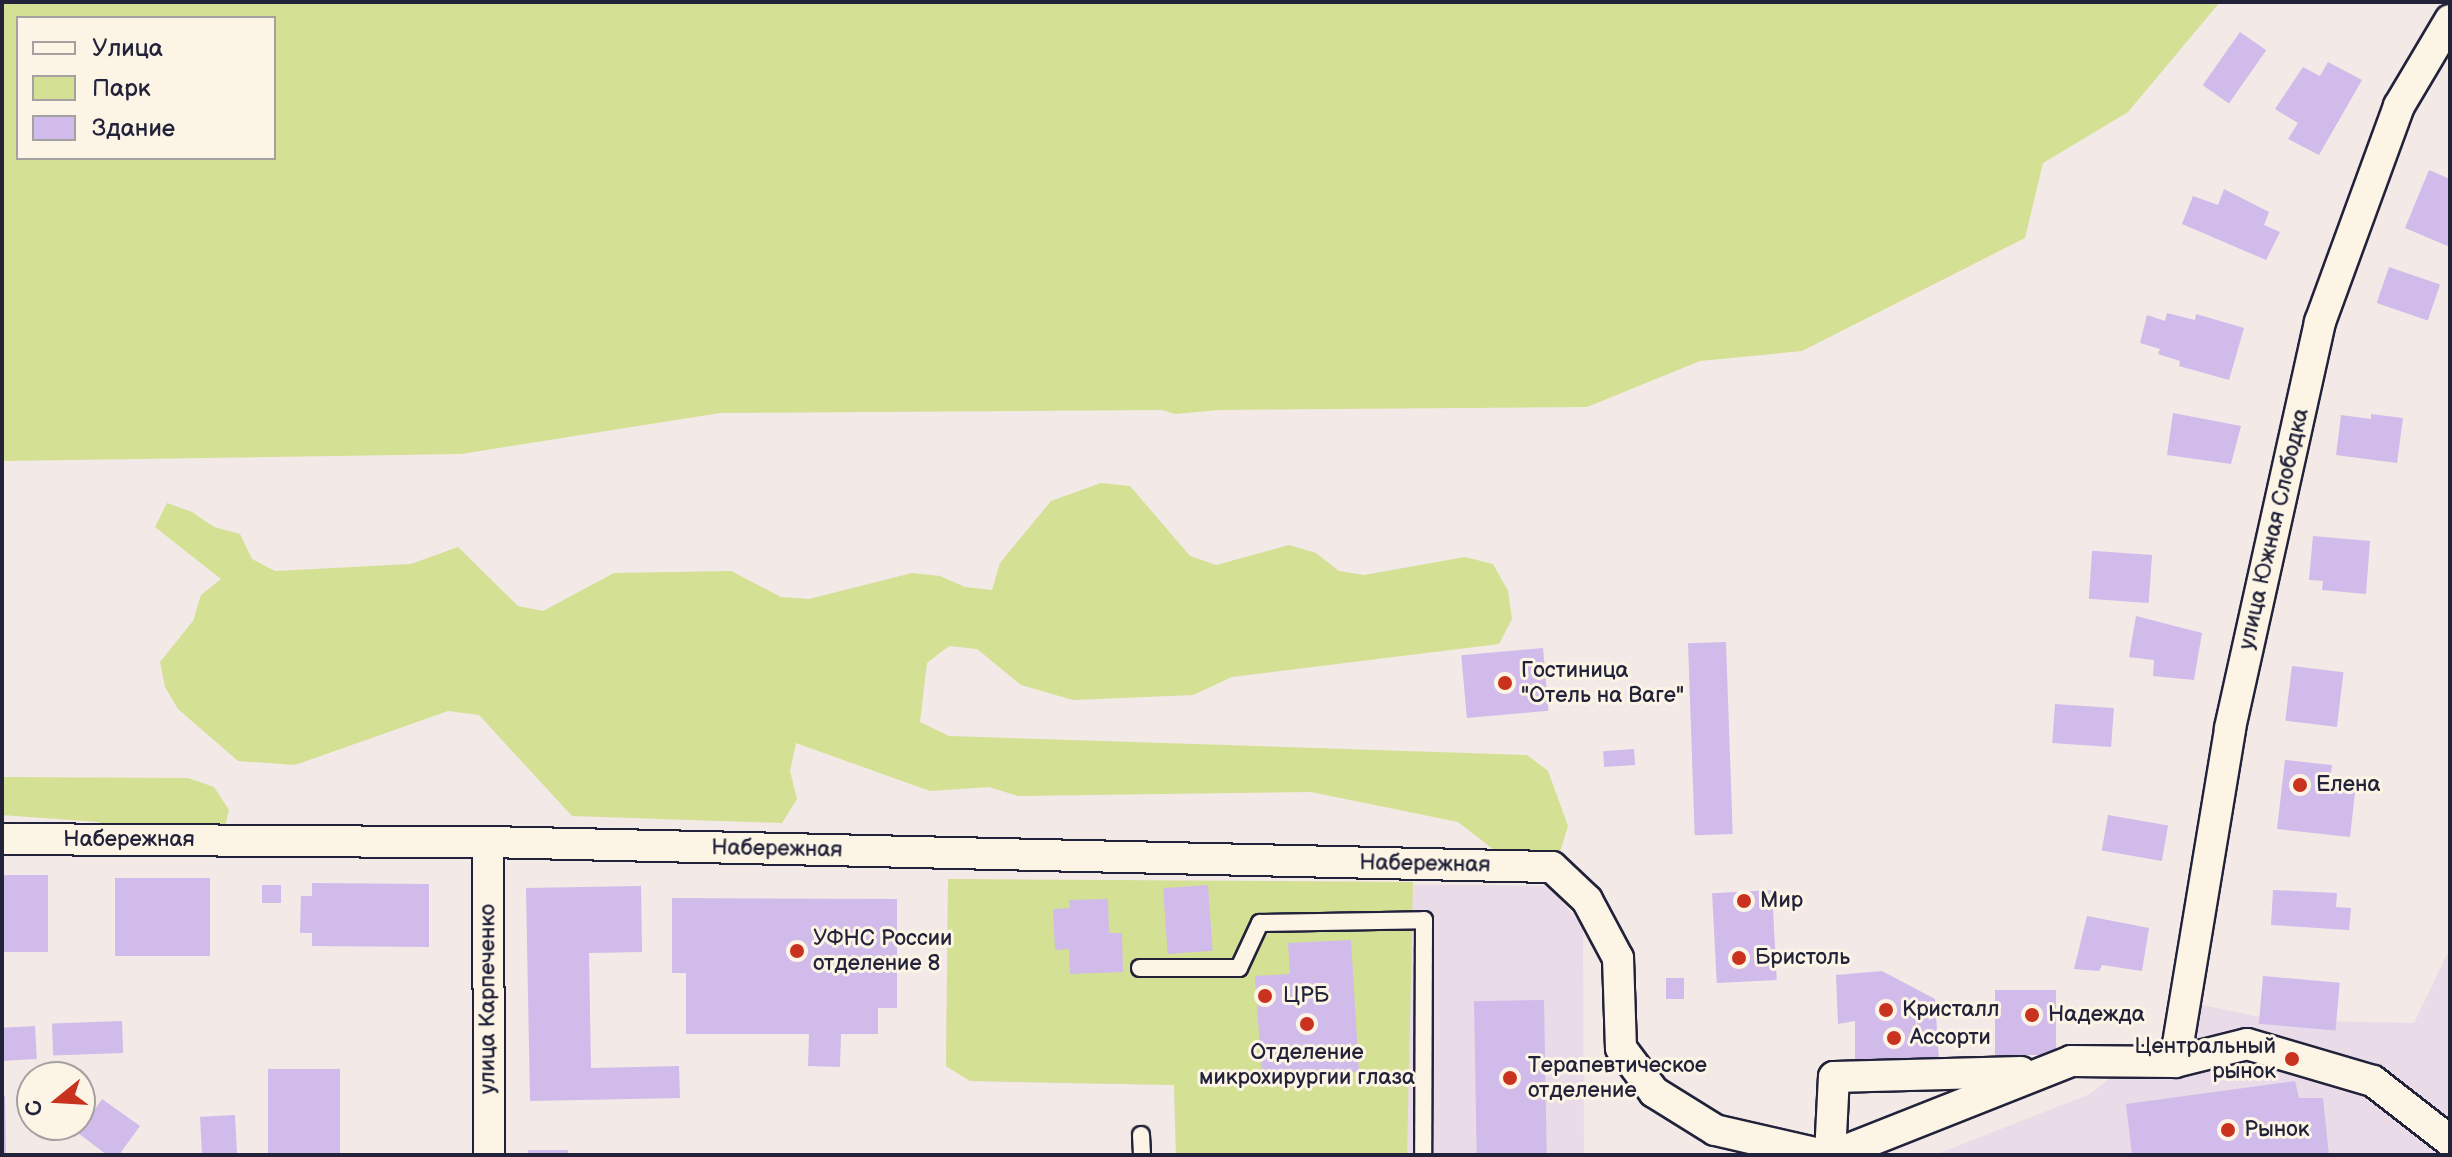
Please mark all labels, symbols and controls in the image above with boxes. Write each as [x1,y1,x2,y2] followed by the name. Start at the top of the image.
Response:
[16,16,276,160] legend
[92,34,163,63] text: Улица
[92,74,150,103] text: Парк
[92,114,175,143] text: Здание
[2233,406,2315,652] street label: улица Южная Слободка
[1521,657,1684,708] place label: Гостиница "Отель на Ваге"
[1496,674,1514,692] marker: Гостиница "Отель на Ваге"
[2316,772,2381,798] place label: Елена
[2291,776,2309,794] marker: Елена
[63,827,195,853] street label: Набережная
[711,835,843,863] street label: Набережная
[1359,850,1491,878] street label: Набережная
[1760,888,1803,914] place label: Мир
[1735,892,1753,910] marker: Мир
[475,904,501,1094] street label: улица Карпеченко
[813,925,952,976] place label: УФНС России отделение 8
[788,942,806,960] marker: УФНС России отделение 8
[1755,945,1850,971] place label: Бристоль
[1730,949,1748,967] marker: Бристоль
[1283,983,1329,1009] place label: ЦРБ
[1254,985,1276,1007] marker: ЦРБ
[1902,997,1999,1023] place label: Кристалл
[1877,1001,1895,1019] marker: Кристалл
[2048,1002,2145,1028] place label: Надежда
[2023,1006,2041,1024] marker: Надежда
[1296,1013,1318,1035] marker: Отделение микрохирургии глаза
[1910,1025,1991,1051] place label: Ассорти
[1885,1029,1903,1047] marker: Ассорти
[2135,1033,2276,1084] place label: Центральный рынок
[1199,1039,1415,1090] place label: Отделение микрохирургии глаза
[2283,1050,2301,1068] marker: Центральный рынок
[1528,1052,1707,1104] place label: Терапевтическое отделение
[16,1061,96,1141] north arrow
[1499,1067,1521,1089] marker: Терапевтическое отделение
[19,1097,50,1119] text: С
[2244,1117,2309,1143] place label: Рынок
[2219,1121,2237,1139] marker: Рынок

